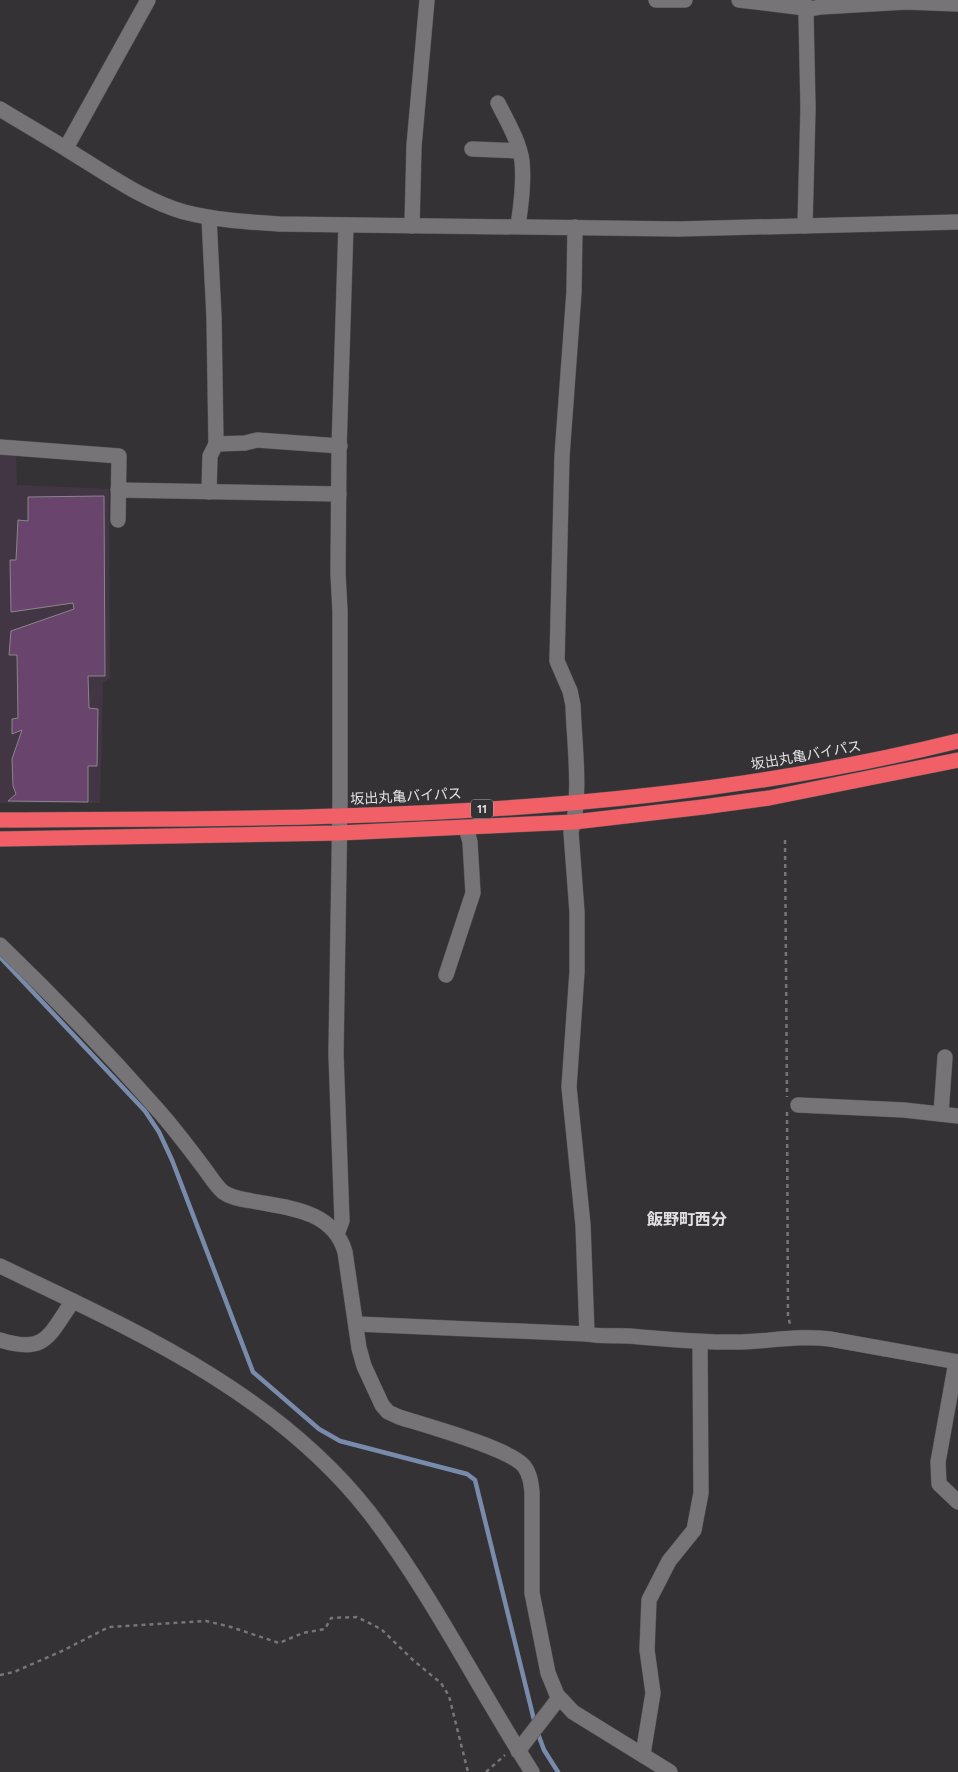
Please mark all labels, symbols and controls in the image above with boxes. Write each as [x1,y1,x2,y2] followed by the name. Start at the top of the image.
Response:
[750,737,863,774] street label: 坂出丸亀バイパス
[350,785,462,808] street label: 坂出丸亀バイパス
[471,800,493,819] road number: 11
[646,1210,727,1229] district label: 飯野町西分

